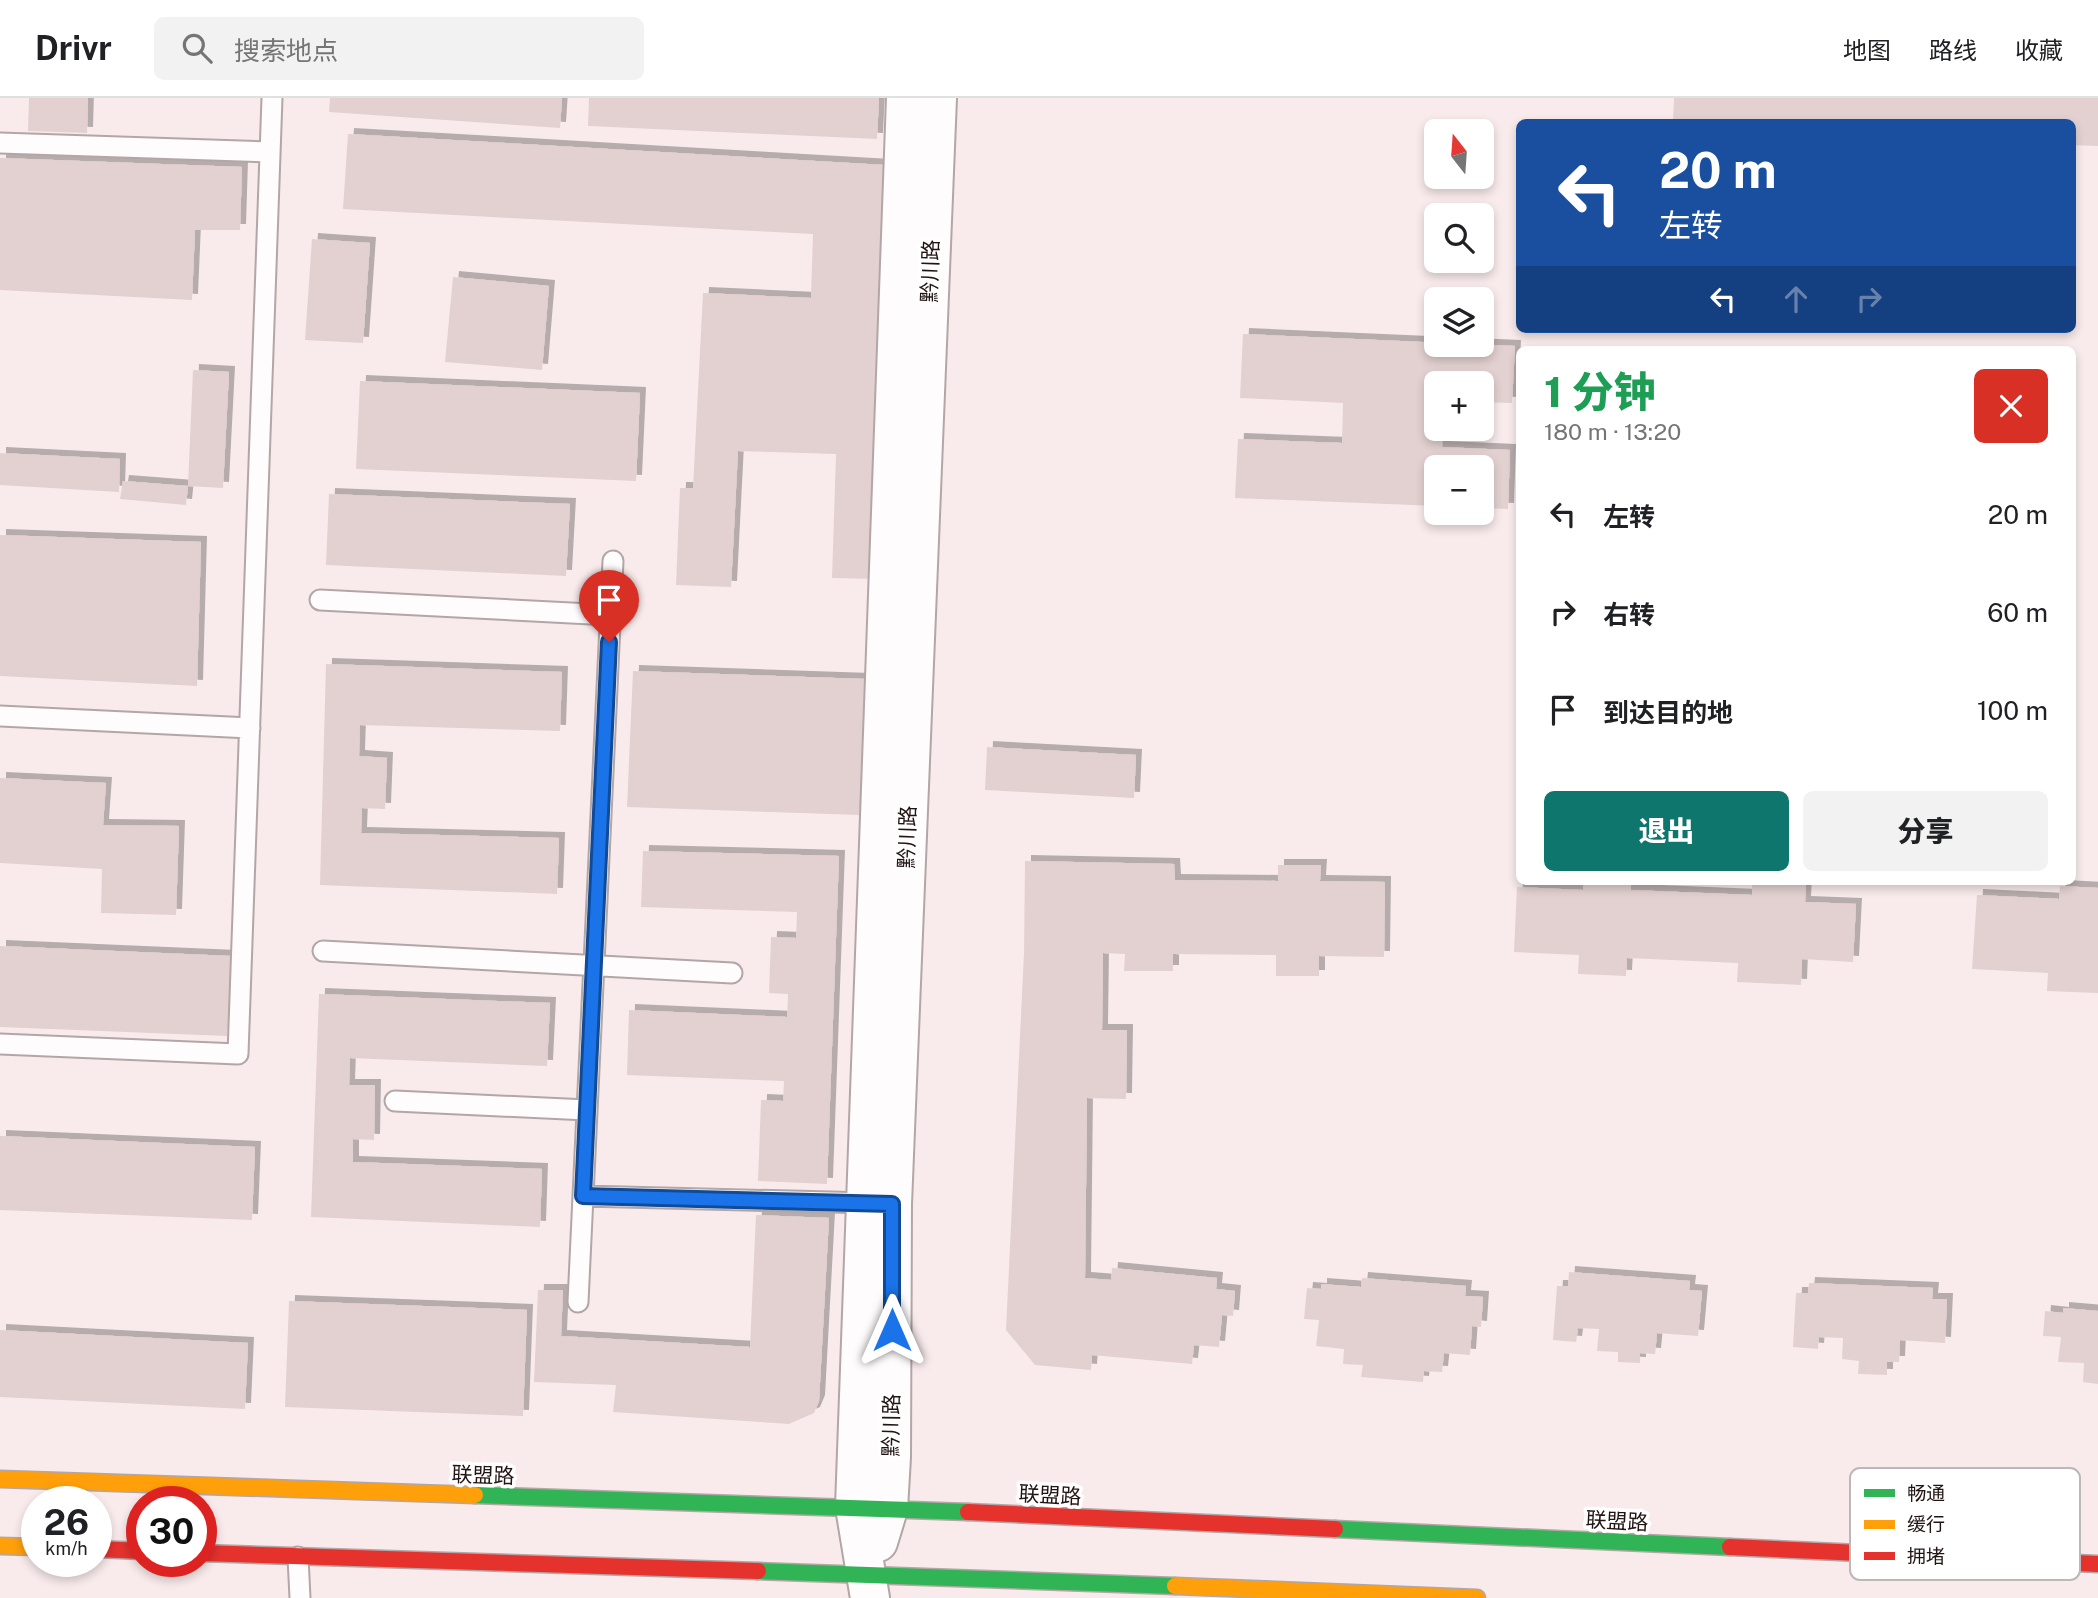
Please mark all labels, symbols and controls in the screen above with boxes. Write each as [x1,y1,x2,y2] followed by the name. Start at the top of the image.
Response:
[154,17,644,80] search box
[35,29,112,67] text: Drivr
[178,29,216,67] icon: search
[234,35,338,66] text: 搜索地点
[1843,36,1891,64] text: 地图
[1929,36,1977,64] text: 路线
[2015,36,2063,64] text: 收藏
[1424,119,1494,189] north arrow
[1424,119,1494,525] map controls
[1659,141,1777,199] text: 20 m
[1544,147,1635,238] icon: left
[1424,203,1494,273] button: search
[1659,207,1723,244] text: 左转
[916,239,944,303] street label: 黔川路
[1704,280,1742,318] icon: left
[1777,280,1815,318] icon: ahead
[1850,280,1888,318] icon: right
[1424,287,1494,357] button: layers
[1544,367,1656,416] text: 1 分钟
[1974,369,2048,443] button: close
[1424,371,1494,441] button: +
[1544,418,1681,445] text: 180 m · 13:20
[1424,455,1494,525] button: −
[1544,495,1582,533] icon: left
[1988,499,2048,530] text: 20 m
[1603,501,1655,532] text: 左转
[579,570,639,642] pin
[590,581,628,619] icon: arrive
[1544,593,1582,631] icon: right
[1987,597,2048,628] text: 60 m
[1603,599,1655,630] text: 右转
[1544,691,1582,729] icon: arrive
[1977,695,2048,726] text: 100 m
[1603,697,1733,728] text: 到达目的地
[1544,791,1789,871] button: 退出
[1803,791,2048,871] button: 分享
[893,805,921,869] street label: 黔川路
[855,1293,929,1367] position arrow
[878,1393,904,1457] street label: 黔川路
[451,1461,515,1489] street label: 联盟路
[1850,1468,2080,1580] legend
[1018,1481,1082,1509] street label: 联盟路
[1907,1482,1945,1504] text: 畅通
[126,1486,217,1577] speed limit sign: 30
[44,1502,89,1543] text: 26
[1585,1507,1649,1535] street label: 联盟路
[1907,1513,1945,1535] text: 缓行
[45,1538,88,1559] text: km/h
[1907,1545,1945,1567] text: 拥堵

